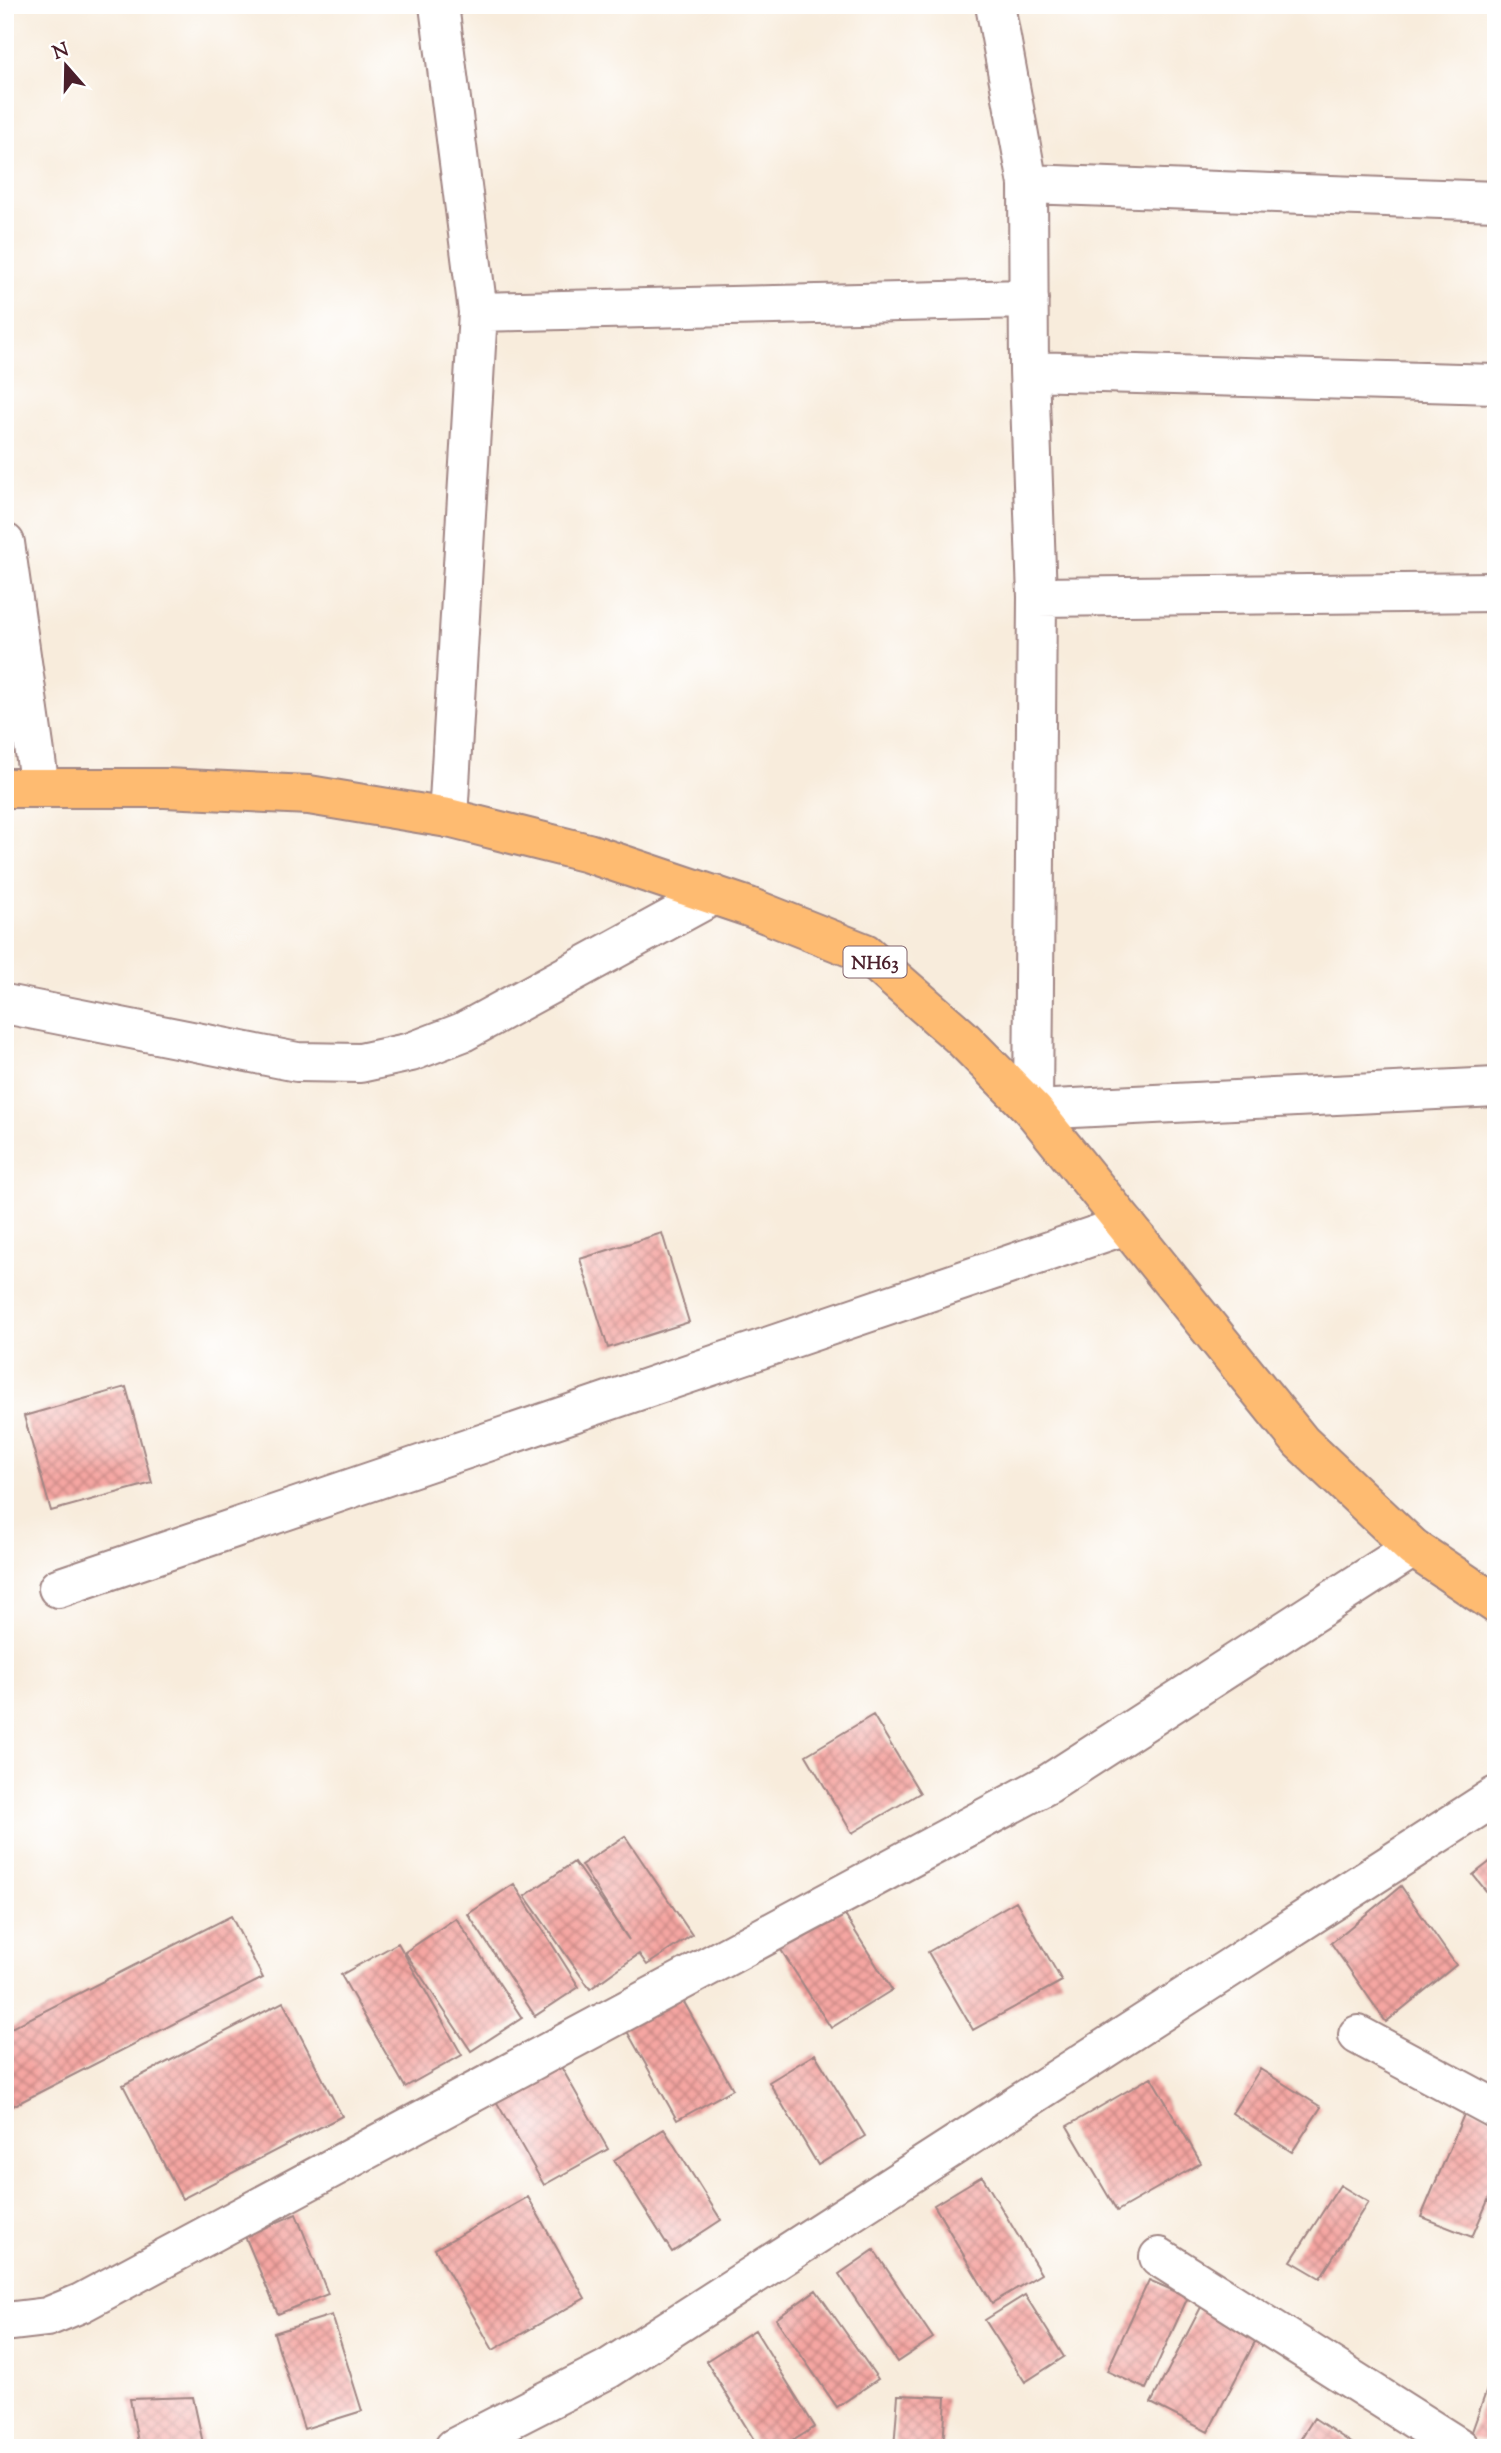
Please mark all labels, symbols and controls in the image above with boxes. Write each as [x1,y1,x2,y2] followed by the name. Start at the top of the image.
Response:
[32,32,102,102] north arrow
[49,37,73,68] text: N
[844,946,906,978] road number: NH63

